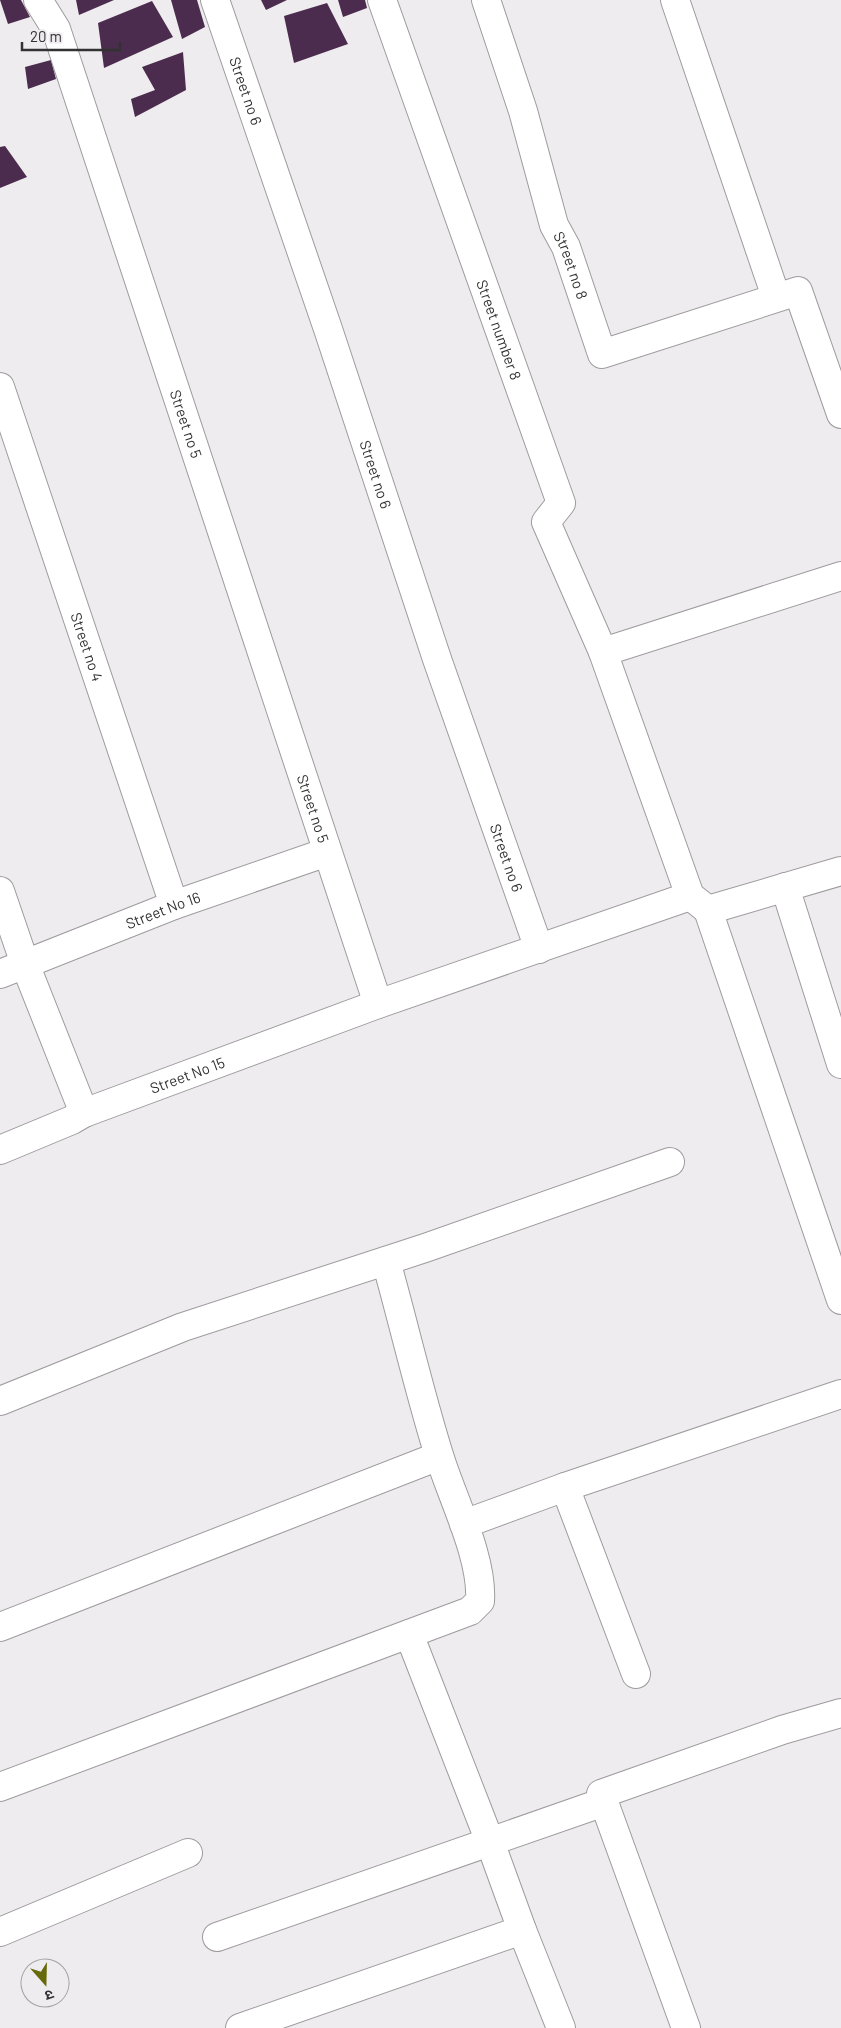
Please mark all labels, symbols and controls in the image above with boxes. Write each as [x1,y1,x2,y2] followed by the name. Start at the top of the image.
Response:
[22,20,120,52] scale bar
[30,27,62,45] text: 20 m
[226,54,266,127] street label: Street no 6
[550,228,592,301] street label: Street no 8
[473,277,525,382] street label: Street number 8
[167,387,206,460] street label: Street no 5
[356,438,396,511] street label: Street no 6
[67,610,107,683] street label: Street no 4
[294,772,333,845] street label: Street no 5
[487,821,527,894] street label: Street no 6
[123,888,202,932] street label: Street No 16
[147,1053,227,1097] street label: Street No 15
[20,1958,70,2008] north arrow
[42,1986,56,2005] text: उ

